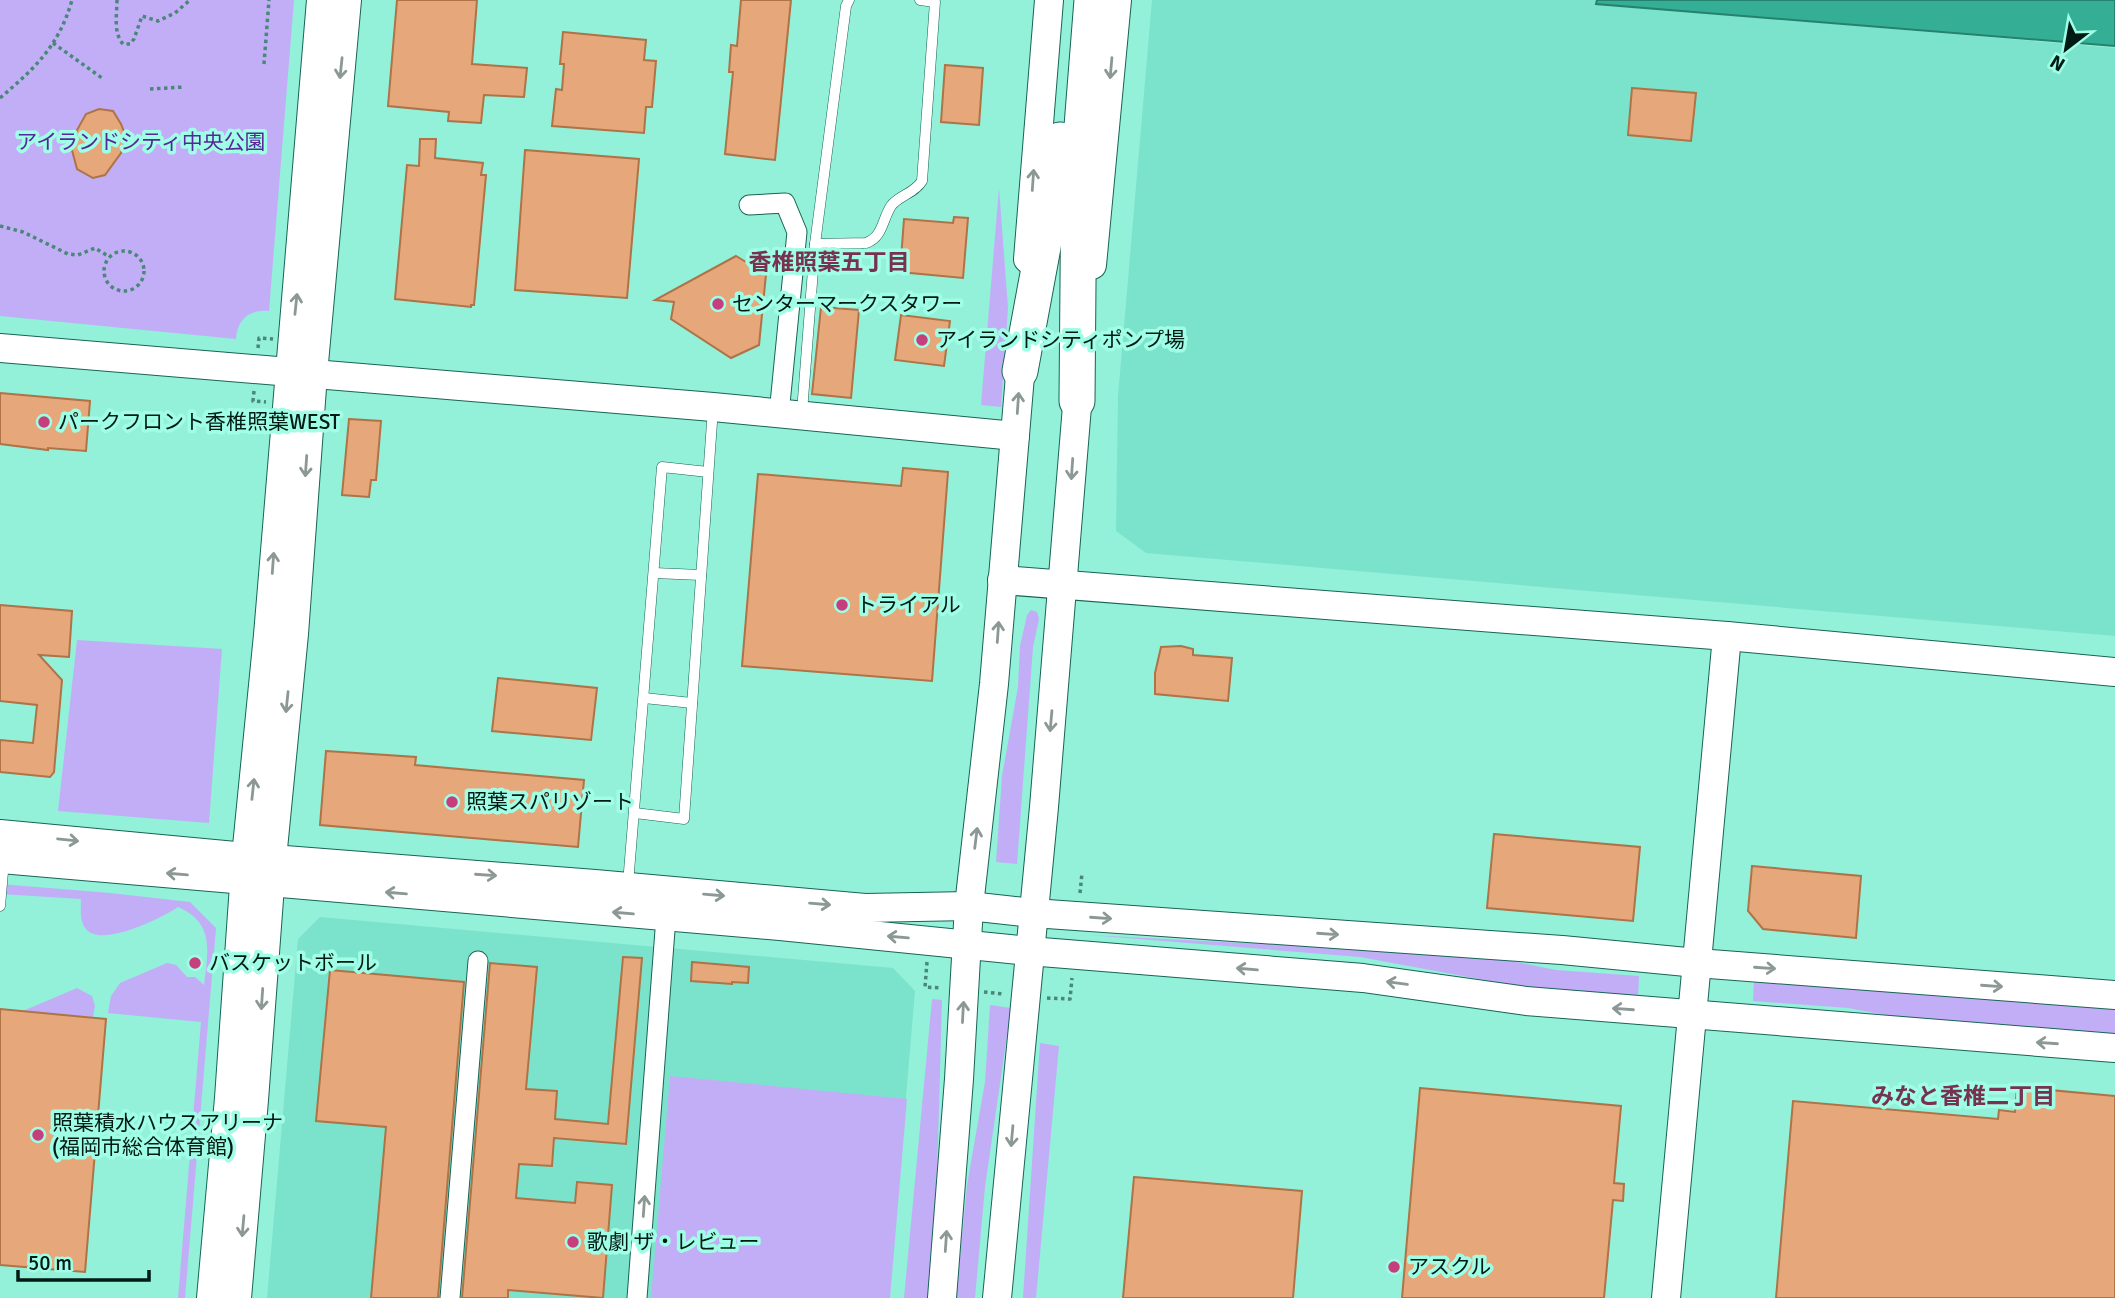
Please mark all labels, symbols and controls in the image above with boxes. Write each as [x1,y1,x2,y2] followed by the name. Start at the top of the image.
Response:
[2031,14,2101,84] north arrow
[2046,49,2070,76] text: N
[334,56,347,79] one-way arrow
[1104,56,1117,79] one-way arrow
[16,129,266,155] park label: アイランドシティ中央公園
[1027,170,1040,192] one-way arrow
[749,248,910,277] district label: 香椎照葉五丁目
[732,291,962,317] place label: センターマークスタワー
[289,294,302,316] one-way arrow
[710,296,726,312] marker: センターマークスタワー
[936,327,1185,353] place label: アイランドシティポンプ場
[914,332,930,348] marker: アイランドシティポンプ場
[1012,392,1025,415] one-way arrow
[58,409,341,435] place label: パークフロント香椎照葉WEST
[36,414,52,430] marker: パークフロント香椎照葉WEST
[299,455,312,477] one-way arrow
[1065,458,1078,480] one-way arrow
[267,552,280,575] one-way arrow
[856,592,961,618] place label: トライアル
[834,597,850,613] marker: トライアル
[992,621,1005,643] one-way arrow
[280,690,293,712] one-way arrow
[1044,709,1057,731] one-way arrow
[247,779,260,801] one-way arrow
[466,789,634,815] place label: 照葉スパリゾート
[444,794,460,810] marker: 照葉スパリゾート
[970,827,983,850] one-way arrow
[56,834,79,847] one-way arrow
[166,867,188,880] one-way arrow
[474,869,497,882] one-way arrow
[385,886,408,899] one-way arrow
[702,889,725,902] one-way arrow
[808,898,831,911] one-way arrow
[612,906,635,919] one-way arrow
[1089,912,1112,925] one-way arrow
[1316,928,1339,941] one-way arrow
[888,930,910,943] one-way arrow
[209,950,377,976] place label: バスケットボール
[187,955,203,971] marker: バスケットボール
[1236,962,1258,975] one-way arrow
[1754,962,1776,975] one-way arrow
[1386,976,1409,989] one-way arrow
[1980,980,2003,993] one-way arrow
[255,987,268,1010] one-way arrow
[957,1001,970,1024] one-way arrow
[1612,1002,1635,1015] one-way arrow
[2036,1036,2059,1049] one-way arrow
[1871,1082,2055,1111] district label: みなと香椎二丁目
[52,1110,283,1160] place label: 照葉積水ハウスアリーナ (福岡市総合体育館)
[1005,1124,1018,1147] one-way arrow
[30,1127,46,1143] marker: 照葉積水ハウスアリーナ (福岡市総合体育館)
[638,1195,651,1217] one-way arrow
[236,1214,249,1237] one-way arrow
[587,1229,760,1255] place label: 歌劇 ザ・レビュー
[940,1230,953,1253] one-way arrow
[565,1234,581,1250] marker: 歌劇 ザ・レビュー
[18,1238,149,1282] scale bar
[28,1250,72,1276] text: 50 m
[1408,1254,1491,1280] place label: アスクル
[1386,1259,1402,1275] marker: アスクル

